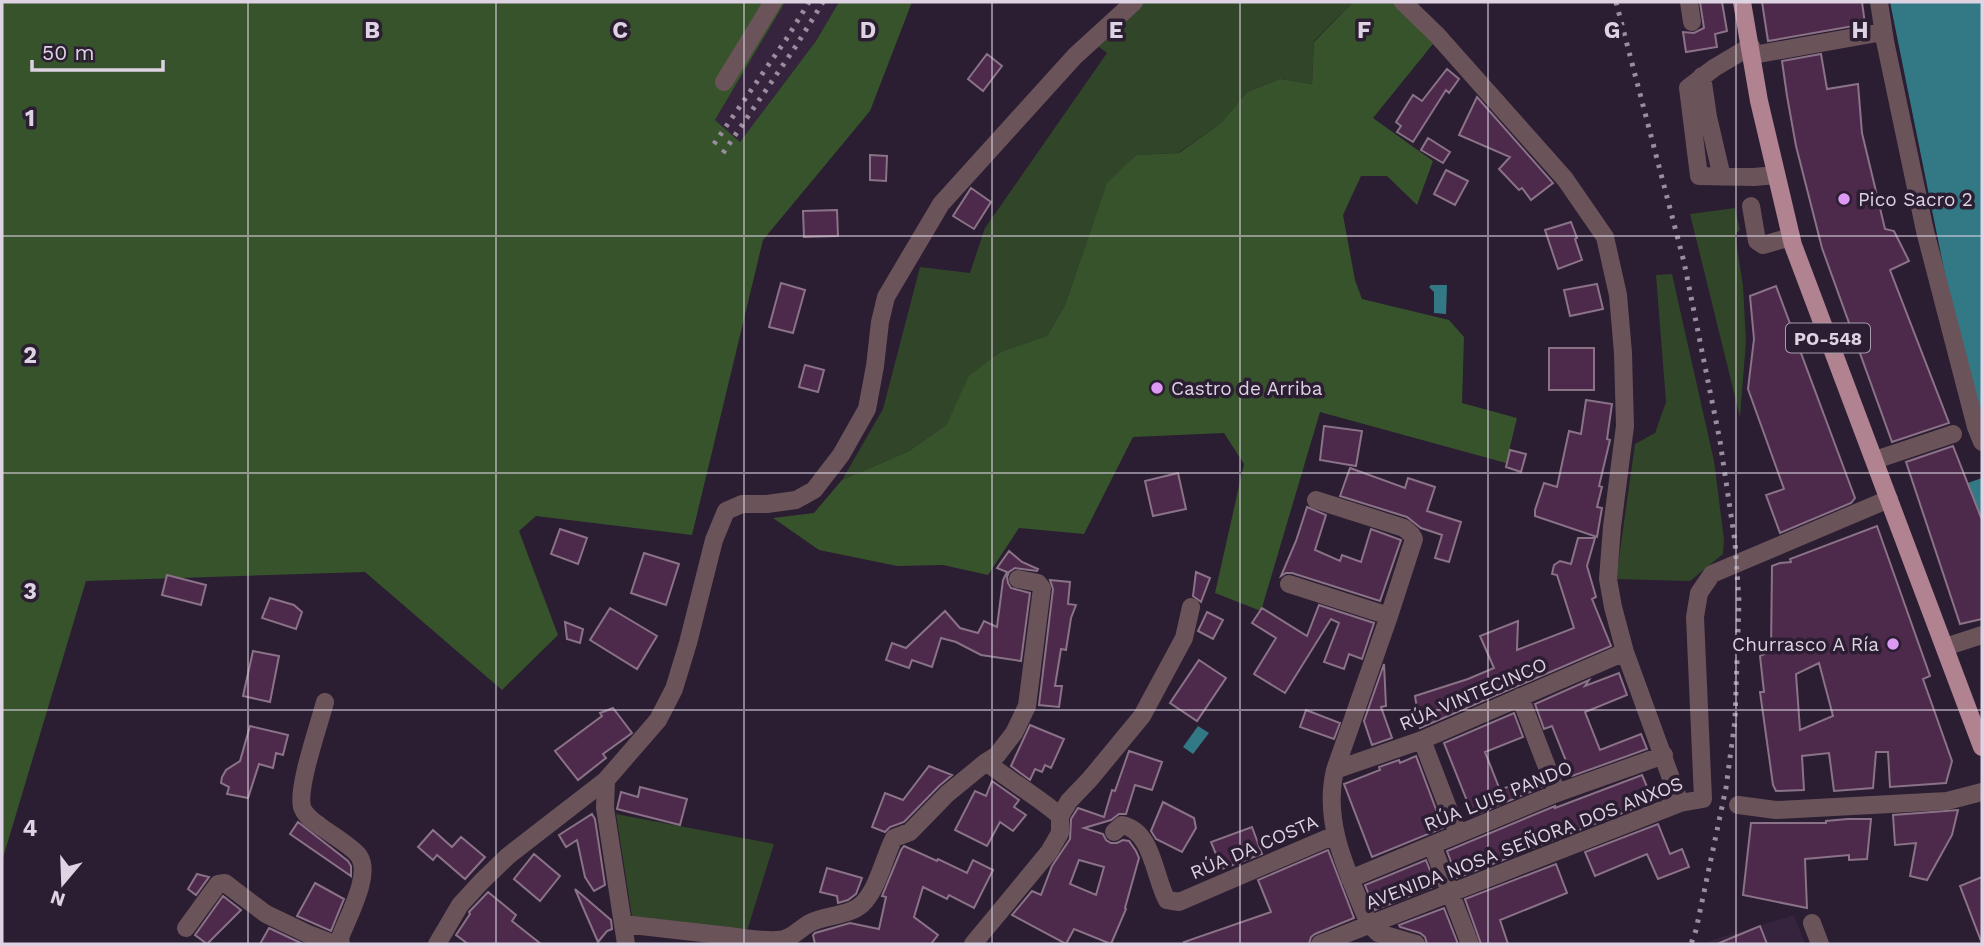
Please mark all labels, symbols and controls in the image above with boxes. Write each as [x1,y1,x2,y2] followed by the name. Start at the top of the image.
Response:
[364,17,380,44] text: B
[612,17,628,44] text: C
[860,17,876,44] text: D
[1109,17,1123,44] text: E
[1357,17,1371,44] text: F
[1604,17,1620,44] text: G
[1851,17,1869,44] text: H
[32,28,163,72] scale bar
[42,40,94,65] text: 50 m
[25,105,35,132] text: 1
[1858,188,1973,211] place label: Pico Sacro 2
[1836,191,1852,207] marker: Pico Sacro 2
[1786,324,1870,352] road number: PO-548
[23,342,37,369] text: 2
[1171,377,1323,400] place label: Castro de Arriba
[1149,380,1165,396] marker: Castro de Arriba
[23,578,37,605] text: 3
[1732,633,1879,656] place label: Churrasco A Ría
[1885,636,1901,652] marker: Churrasco A Ría
[1396,652,1550,736] street label: RÚA VINTECINCO
[1421,756,1575,836] street label: RÚA LUIS PANDO
[1362,772,1686,914] street label: AVENIDA NOSA SEÑORA DOS ANXOS
[1187,810,1322,884] street label: RÚA DA COSTA
[23,815,38,842] text: 4
[28,848,98,918] north arrow
[47,885,68,912] text: N

